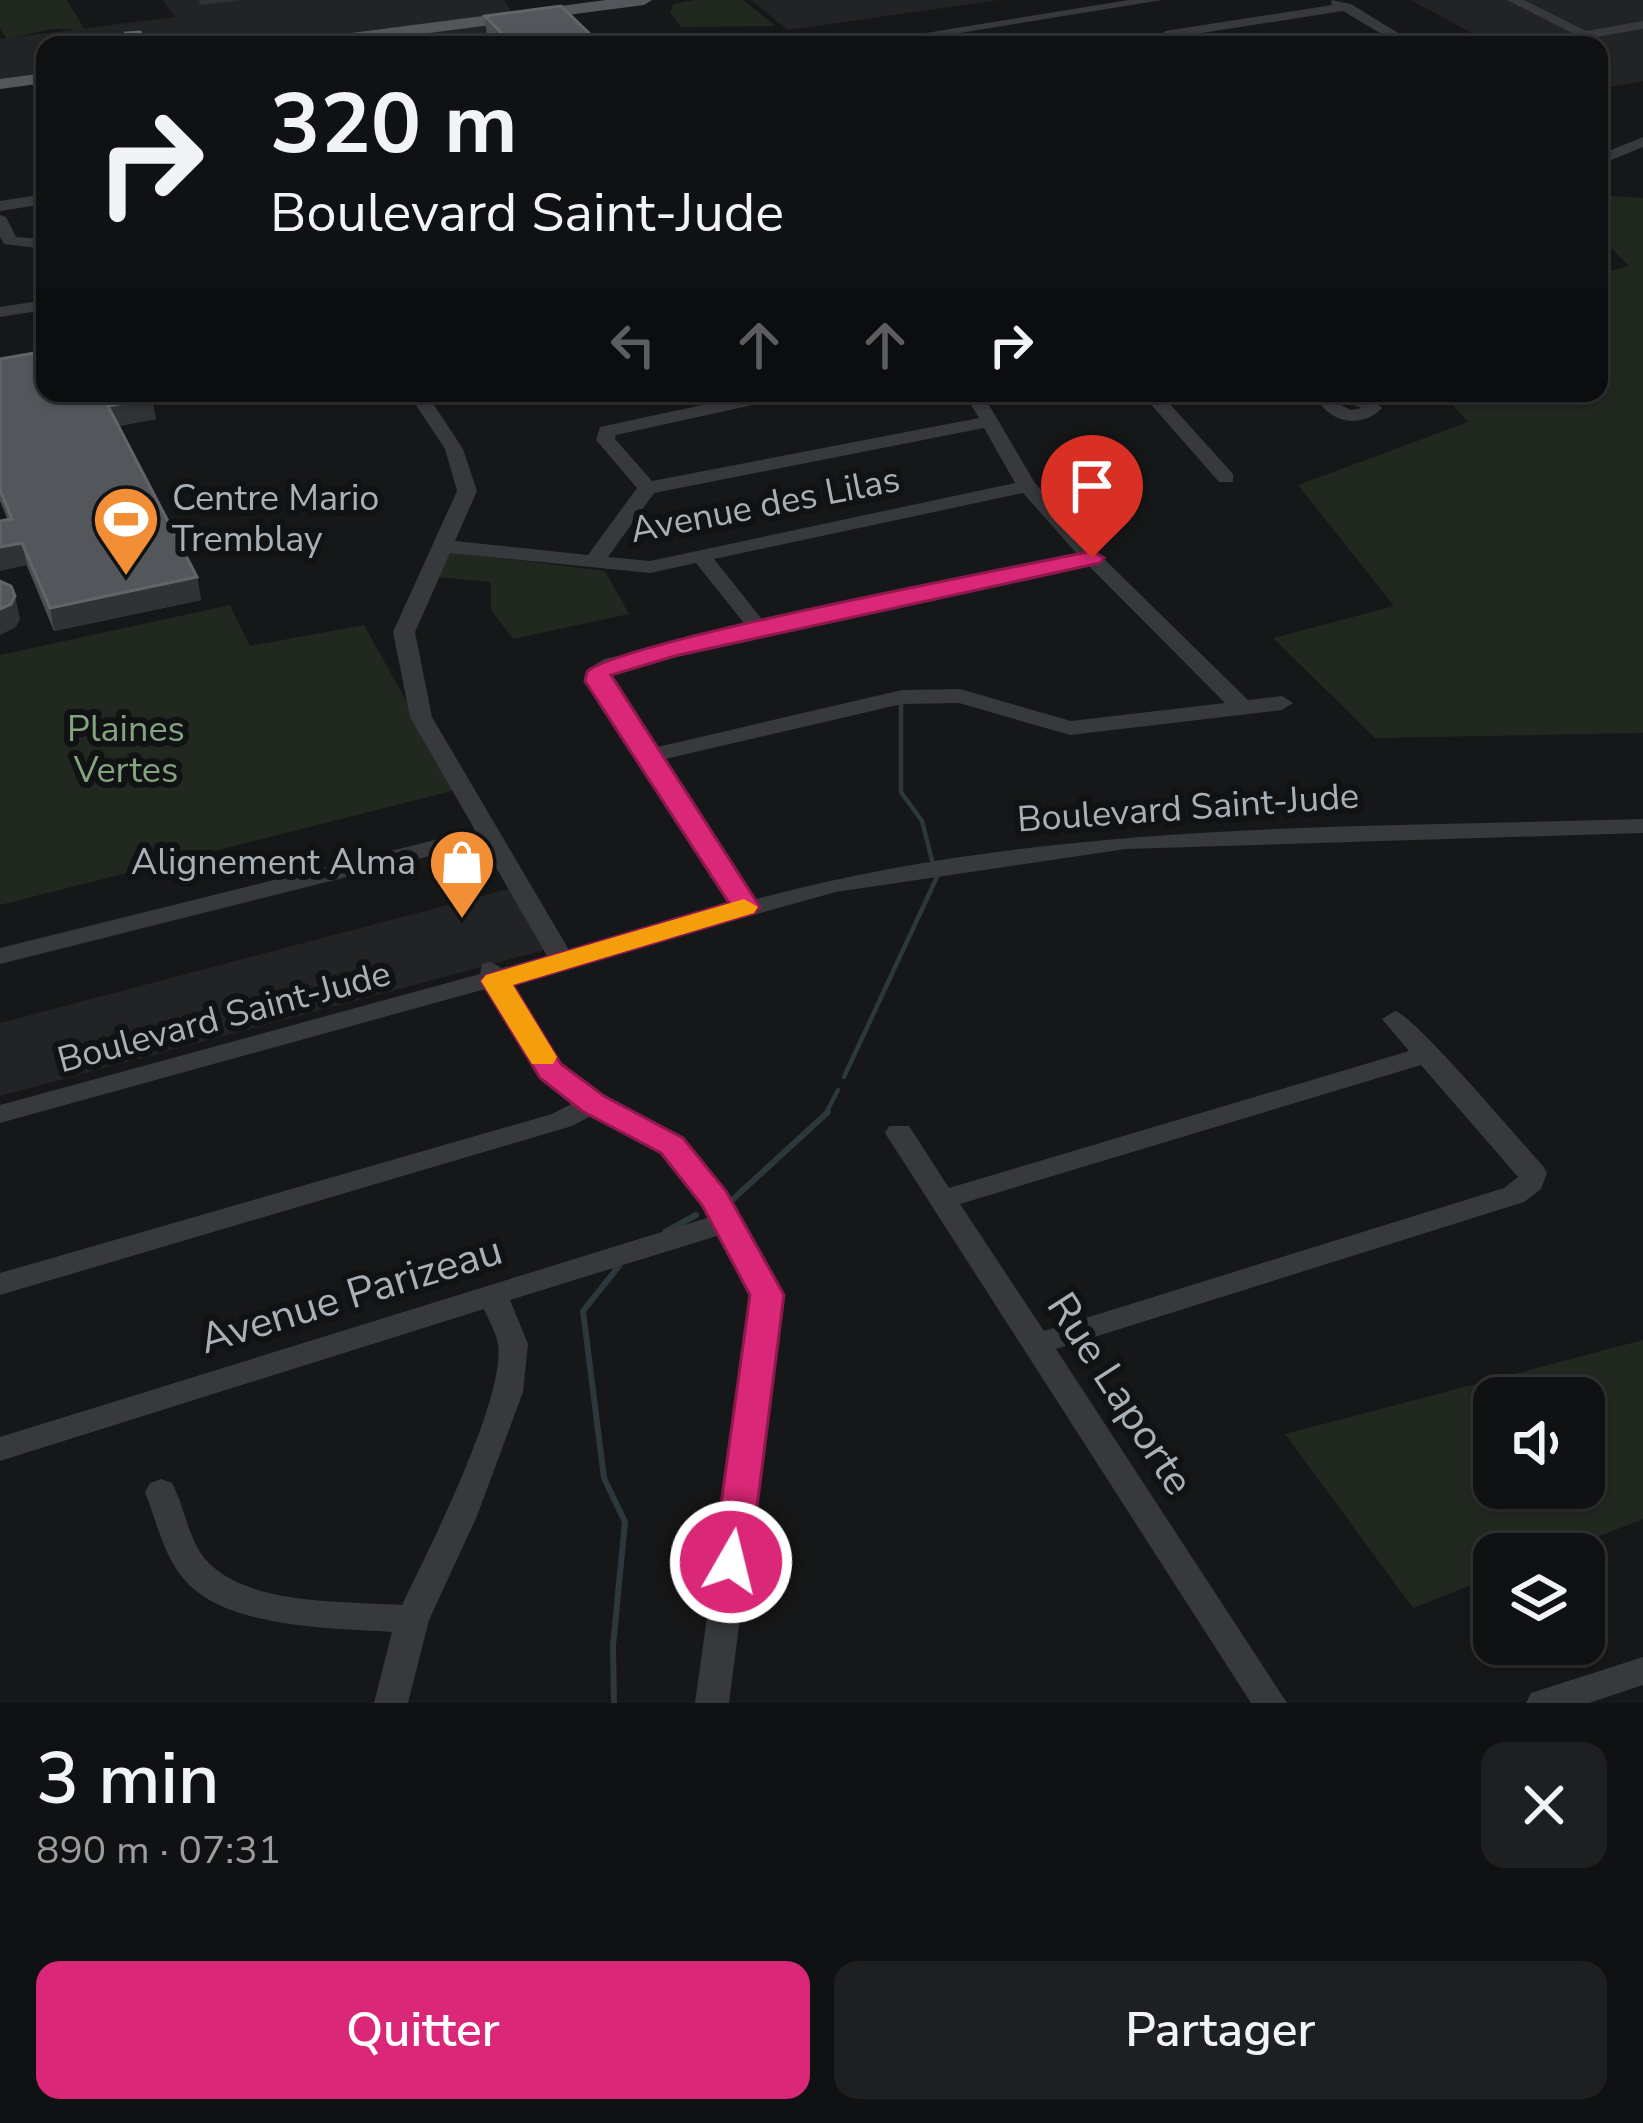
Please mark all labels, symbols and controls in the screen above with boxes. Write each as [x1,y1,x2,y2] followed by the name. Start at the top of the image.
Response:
[270,67,518,182] text: 320 m
[72,84,228,240] icon: right
[270,176,784,250] text: Boulevard Saint-Jude
[600,312,666,378] icon: left
[726,312,792,378] icon: ahead
[852,312,918,378] icon: ahead
[978,312,1044,378] icon: right
[1041,435,1143,558] pin
[1059,453,1125,519] icon: arrive
[626,455,904,555] street label: Avenue des Lilas
[172,474,379,564] place label: Centre Mario Tremblay
[91,484,161,578] sports icon: Centre Mario Tremblay
[67,705,185,795] park label: Plaines Vertes
[1015,772,1361,844] street label: Boulevard Saint-Jude
[427,827,497,921] shop icon: Alignement Alma
[131,838,416,887] place label: Alignement Alma
[52,949,396,1085] street label: Boulevard Saint-Jude
[193,1222,509,1368] street label: Avenue Parizeau
[1033,1282,1207,1506] street label: Rue Laporte
[1473,1377,1605,1665] map controls
[1473,1377,1605,1509] button: sound
[668,1499,794,1625] position arrow
[1473,1533,1605,1665] button: layers
[36,1730,219,1828] text: 3 min
[1481,1742,1607,1868] button: close
[36,1824,281,1877] text: 890 m · 07:31
[36,1961,810,2099] button: Quitter
[834,1961,1607,2099] button: Partager

